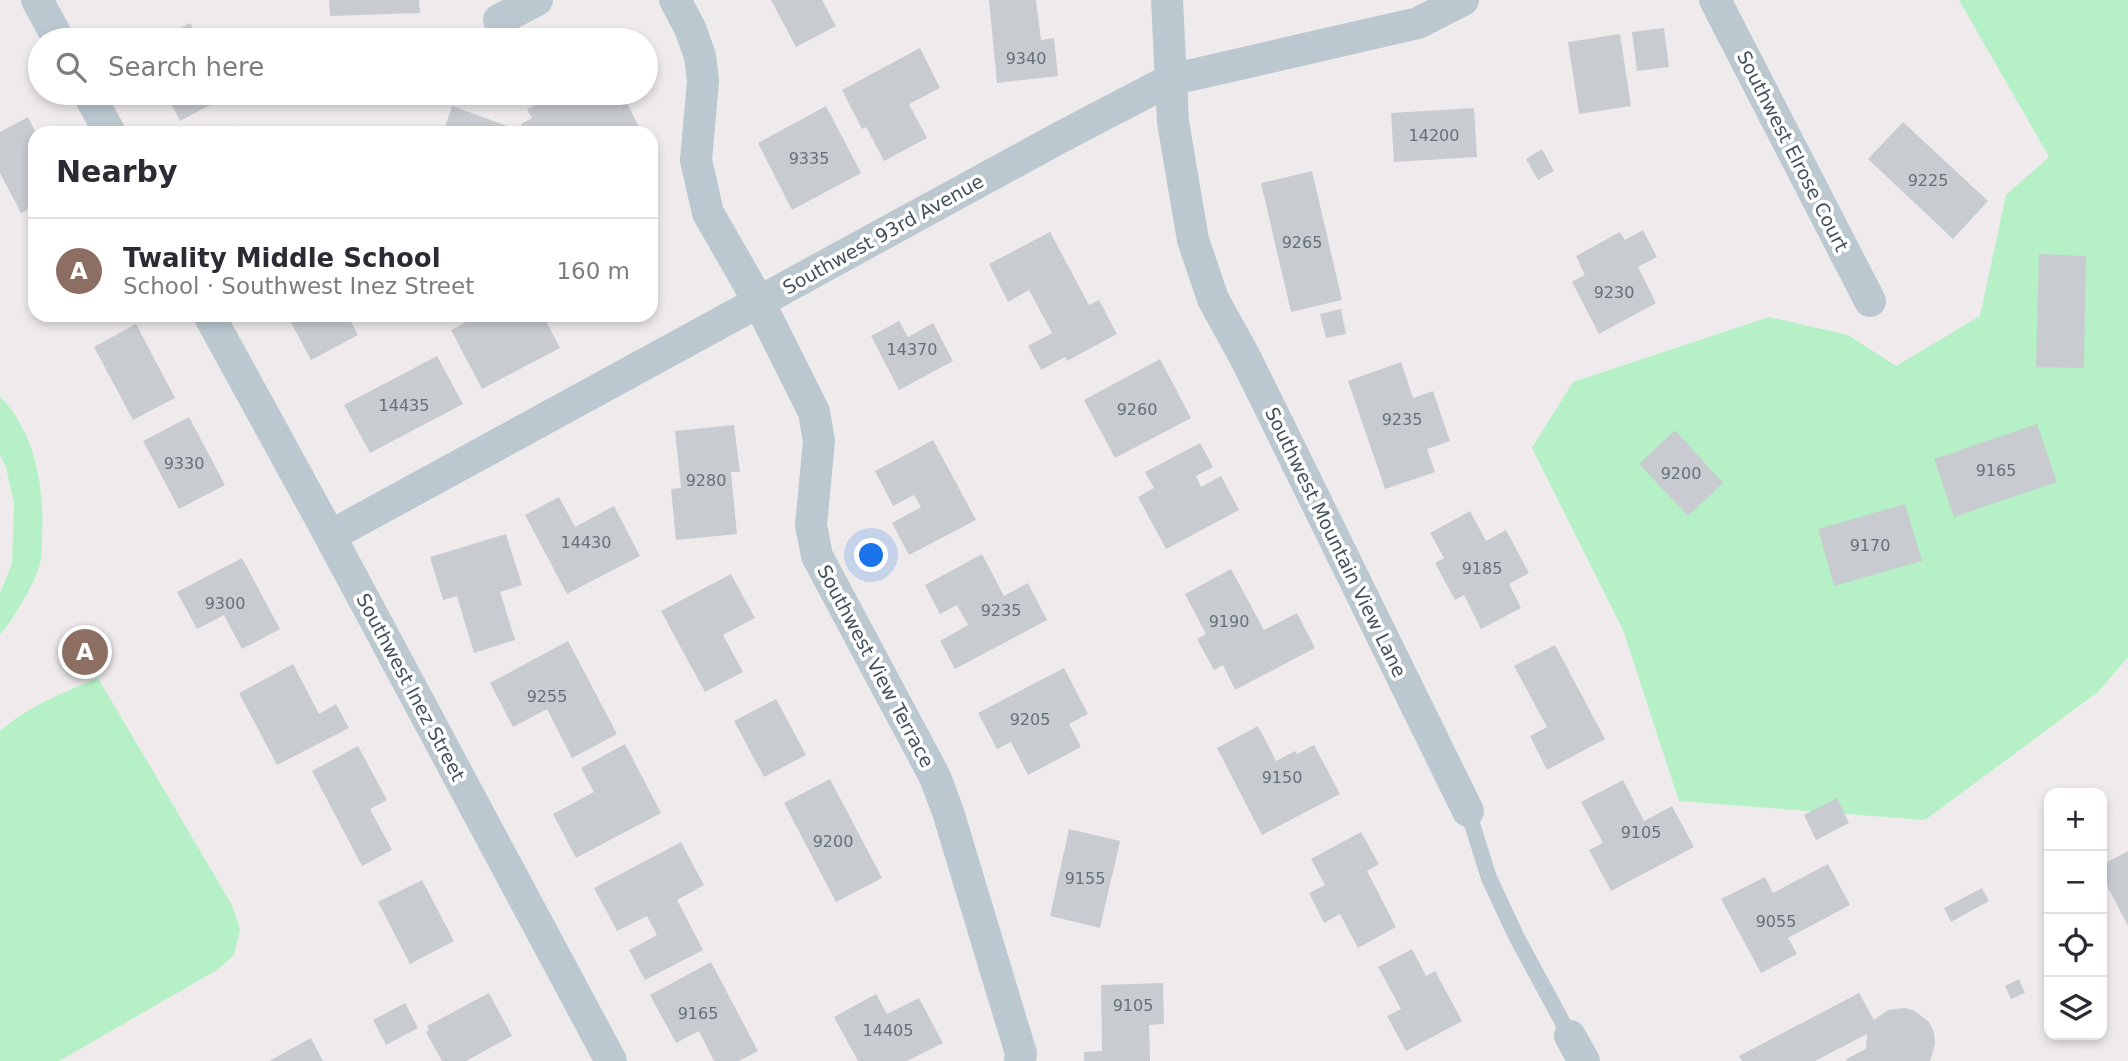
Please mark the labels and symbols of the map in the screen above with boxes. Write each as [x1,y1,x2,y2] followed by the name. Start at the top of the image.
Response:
[1733,47,1853,255] street label: Southwest Elrose Court
[1006,49,1046,68] house number: 9340
[1409,126,1459,145] house number: 14200
[789,149,829,168] house number: 9335
[779,170,987,298] street label: Southwest 93rd Avenue
[1908,171,1948,190] house number: 9225
[1282,233,1322,252] house number: 9265
[1594,283,1634,302] house number: 9230
[887,340,937,359] house number: 14370
[379,396,429,415] house number: 14435
[1117,400,1157,419] house number: 9260
[1261,403,1411,681] street label: Southwest Mountain View Lane
[1382,410,1422,429] house number: 9235
[164,454,204,473] house number: 9330
[1976,461,2016,480] house number: 9165
[1661,464,1701,483] house number: 9200
[686,471,726,490] house number: 9280
[561,533,611,552] house number: 14430
[1850,536,1890,555] house number: 9170
[854,538,888,572] your location
[1462,559,1502,578] house number: 9185
[813,561,939,771] street label: Southwest View Terrace
[352,590,470,784] street label: Southwest Inez Street
[205,594,245,613] house number: 9300
[981,601,1021,620] house number: 9235
[1209,612,1249,631] house number: 9190
[62,626,108,678] pin: A
[527,687,567,706] house number: 9255
[1010,710,1050,729] house number: 9205
[1262,768,1302,787] house number: 9150
[1621,823,1661,842] house number: 9105
[813,832,853,851] house number: 9200
[1065,869,1105,888] house number: 9155
[1756,912,1796,931] house number: 9055
[1113,996,1153,1015] house number: 9105
[678,1004,718,1023] house number: 9165
[863,1021,913,1040] house number: 14405

